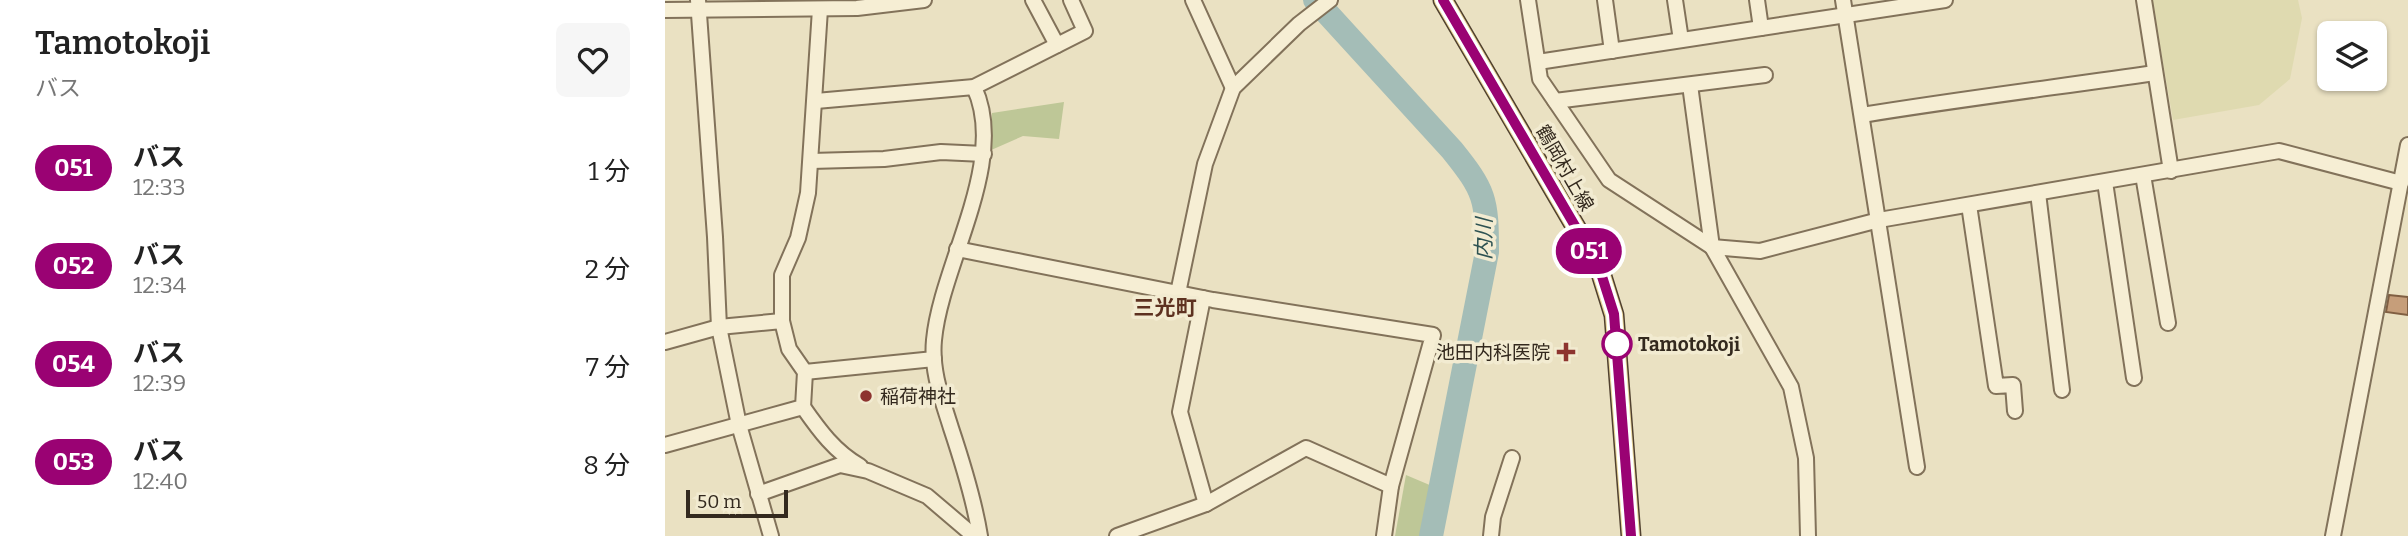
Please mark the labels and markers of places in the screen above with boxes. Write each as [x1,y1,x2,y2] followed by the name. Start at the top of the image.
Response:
[1602,329,1632,359] marker: Tamotokoji
[1638,333,1740,356] place label: Tamotokoji
[1436,341,1550,364] place label: 池田内科医院
[1556,342,1576,362] marker: 池田内科医院
[880,385,956,408] place label: 稲荷神社
[858,388,874,404] marker: 稲荷神社

